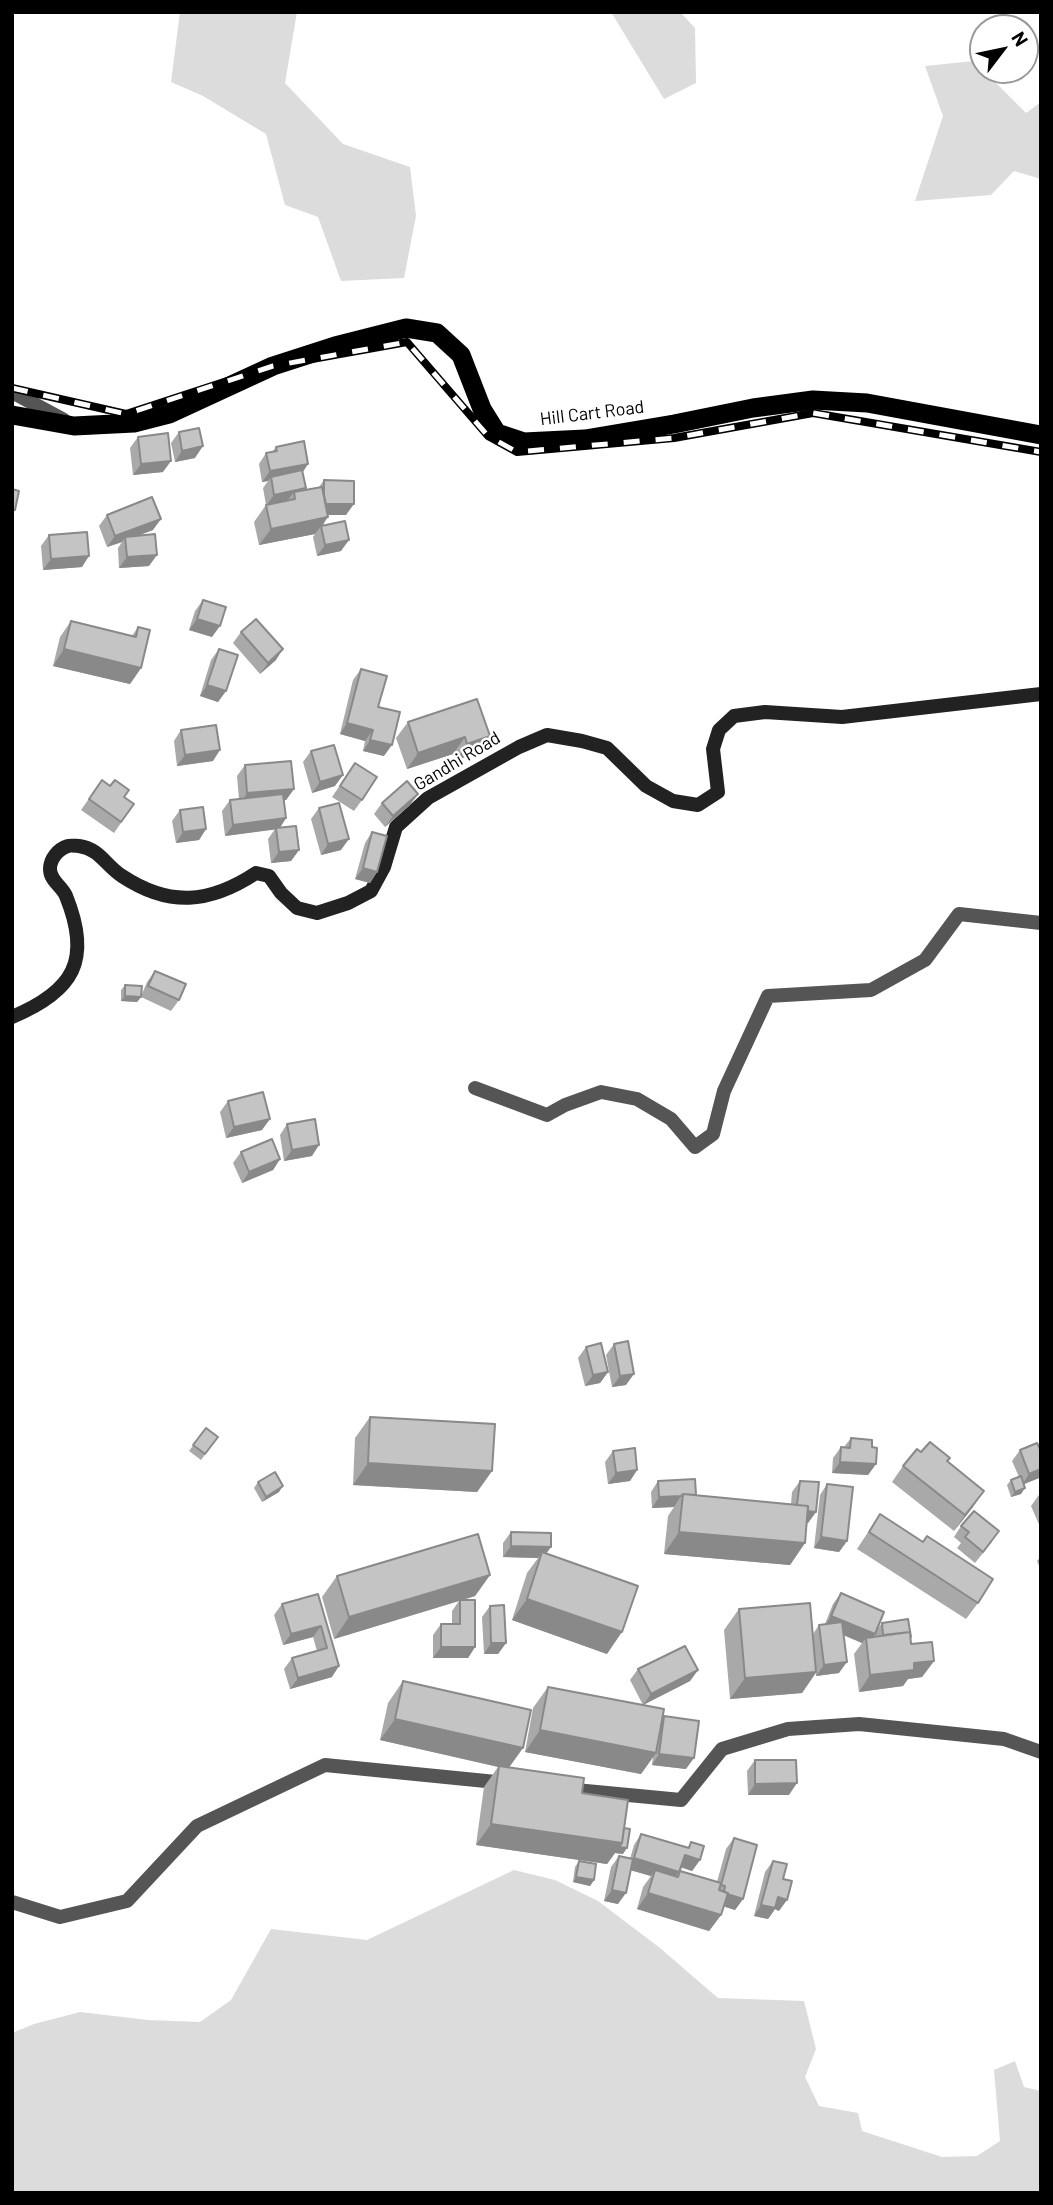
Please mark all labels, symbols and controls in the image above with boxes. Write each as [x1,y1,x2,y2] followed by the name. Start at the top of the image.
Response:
[969,14,1039,84] north arrow
[1007,27,1034,50] text: N
[539,396,645,430] street label: Hill Cart Road
[410,727,504,795] street label: Gandhi Road

